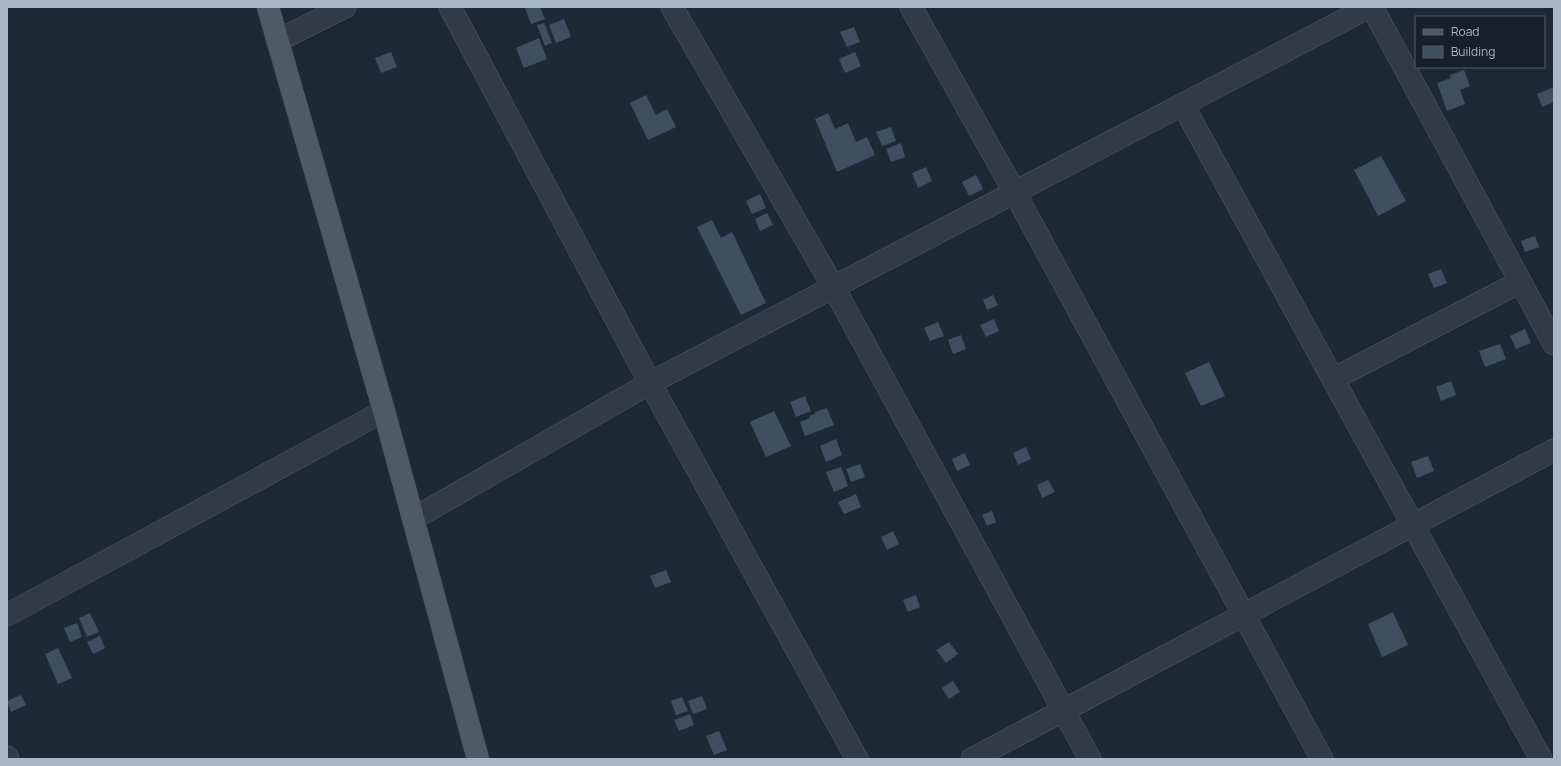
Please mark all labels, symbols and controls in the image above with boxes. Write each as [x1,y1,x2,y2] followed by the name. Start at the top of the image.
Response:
[1415,16,1545,68] legend
[1451,23,1479,40] text: Road
[1451,43,1495,60] text: Building

